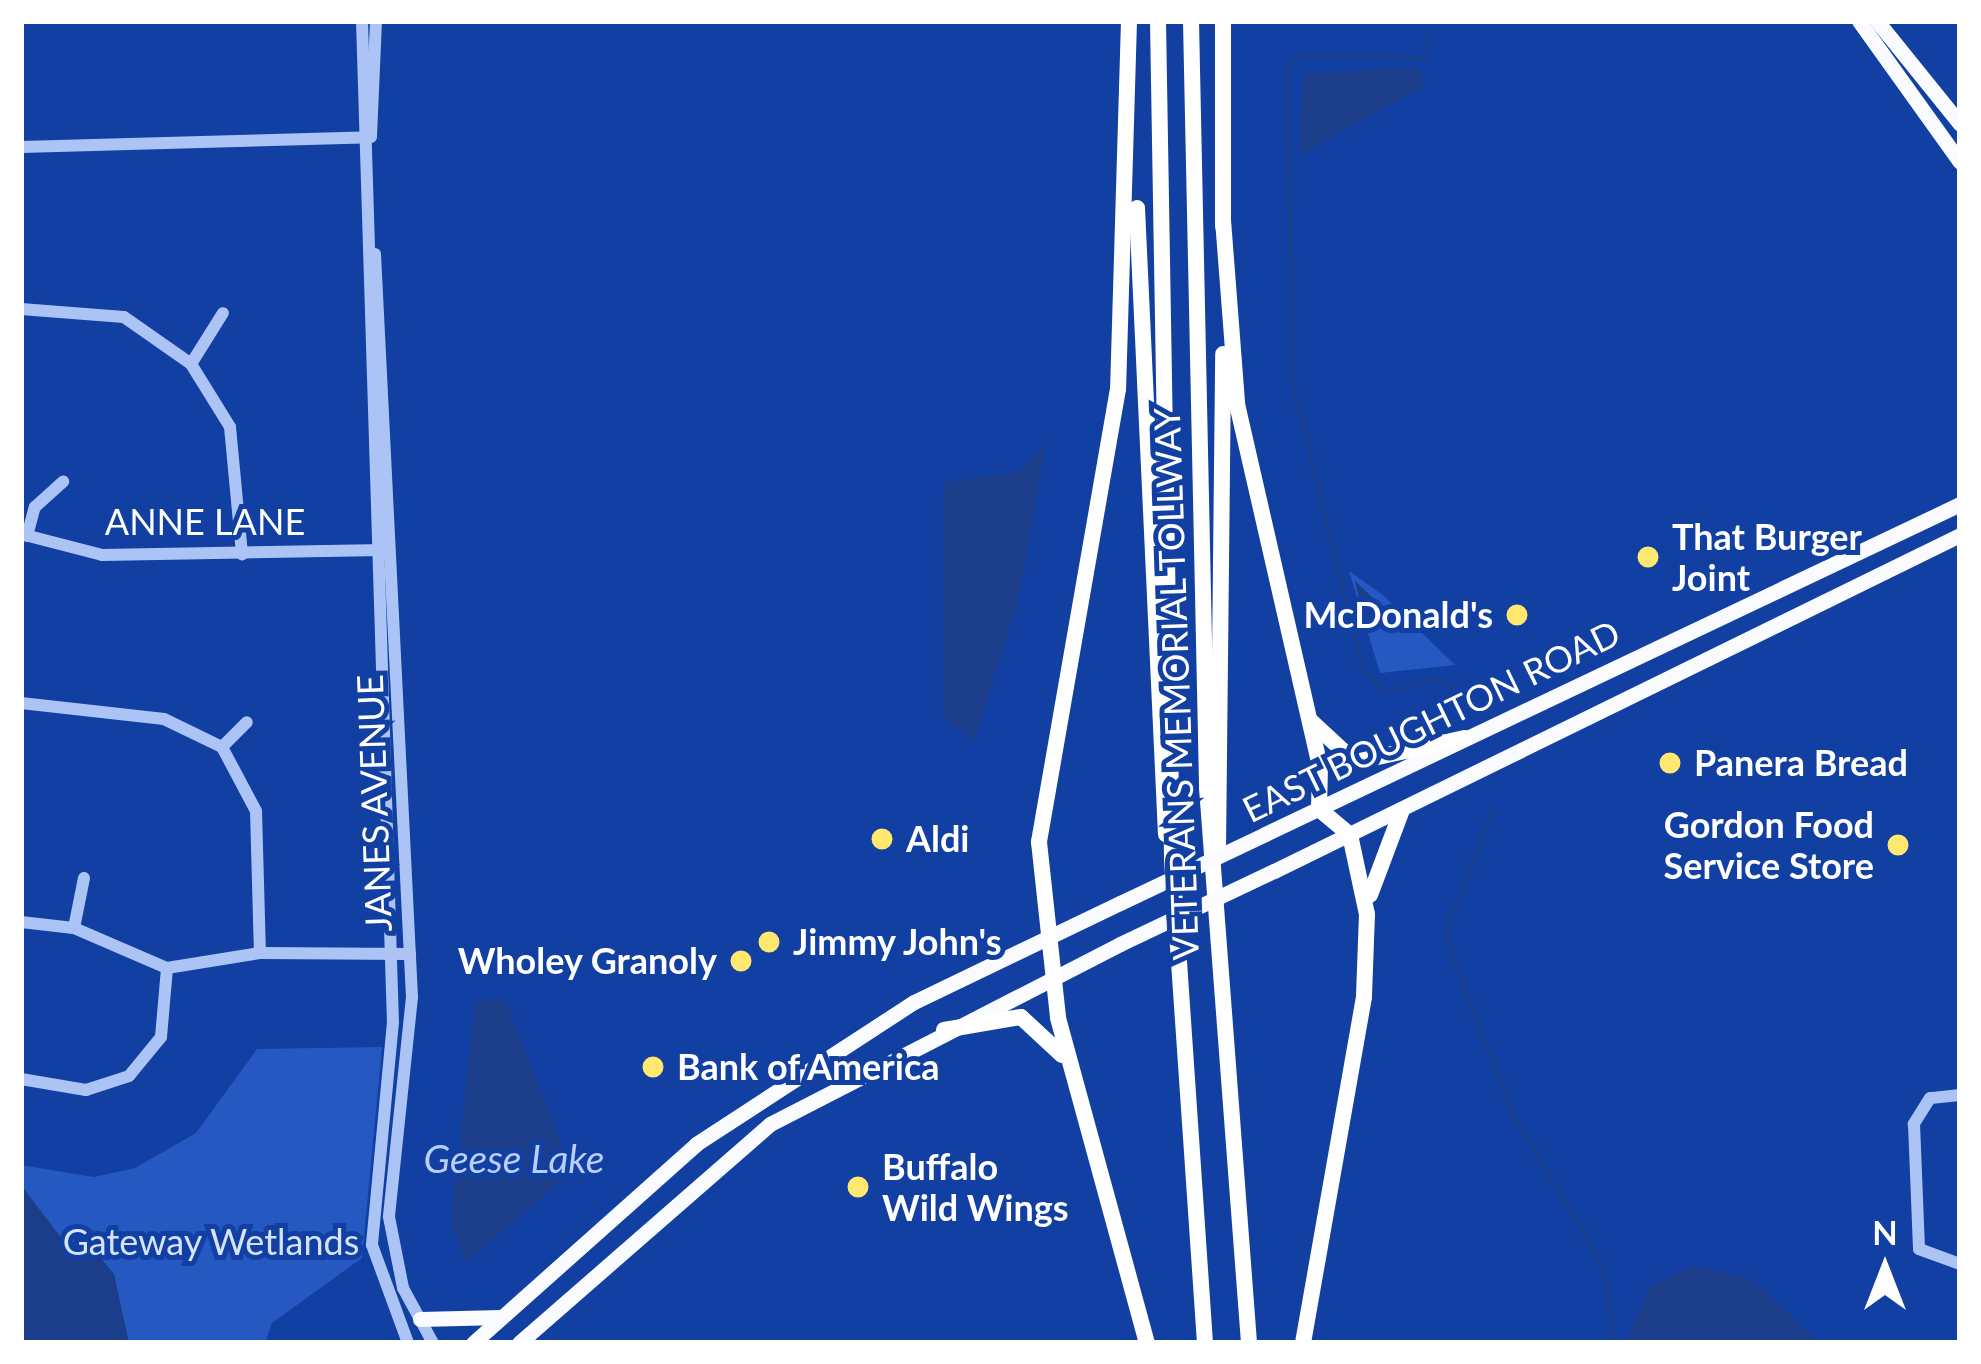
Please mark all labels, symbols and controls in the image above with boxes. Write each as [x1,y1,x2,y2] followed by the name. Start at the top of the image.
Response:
[1145,406,1207,962] street label: VETERANS MEMORIAL TOLLWAY
[105,500,305,544] street label: ANNE LANE
[1672,514,1862,599] place label: That Burger Joint
[1635,544,1661,570] marker: That Burger Joint
[1304,593,1493,637] place label: McDonald's
[1504,602,1530,628] marker: McDonald's
[1235,611,1627,831] street label: EAST BOUGHTON ROAD
[348,673,400,933] street label: JANES AVENUE
[1694,741,1908,785] place label: Panera Bread
[1657,750,1683,776] marker: Panera Bread
[1663,802,1874,887] place label: Gordon Food Service Store
[906,817,969,861] place label: Aldi
[869,826,895,852] marker: Aldi
[1885,832,1911,858] marker: Gordon Food Service Store
[793,920,1003,964] place label: Jimmy John's
[756,929,782,955] marker: Jimmy John's
[457,939,717,983] place label: Wholey Granoly
[728,948,754,974] marker: Wholey Granoly
[677,1045,941,1089] place label: Bank of America
[640,1054,666,1080] marker: Bank of America
[424,1135,604,1181] water label: Geese Lake
[882,1144,1069,1229] place label: Buffalo Wild Wings
[845,1174,871,1200] marker: Buffalo Wild Wings
[1825,1208,1945,1328] north arrow
[1872,1212,1898,1252] text: N
[62,1220,360,1264] park label: Gateway Wetlands

